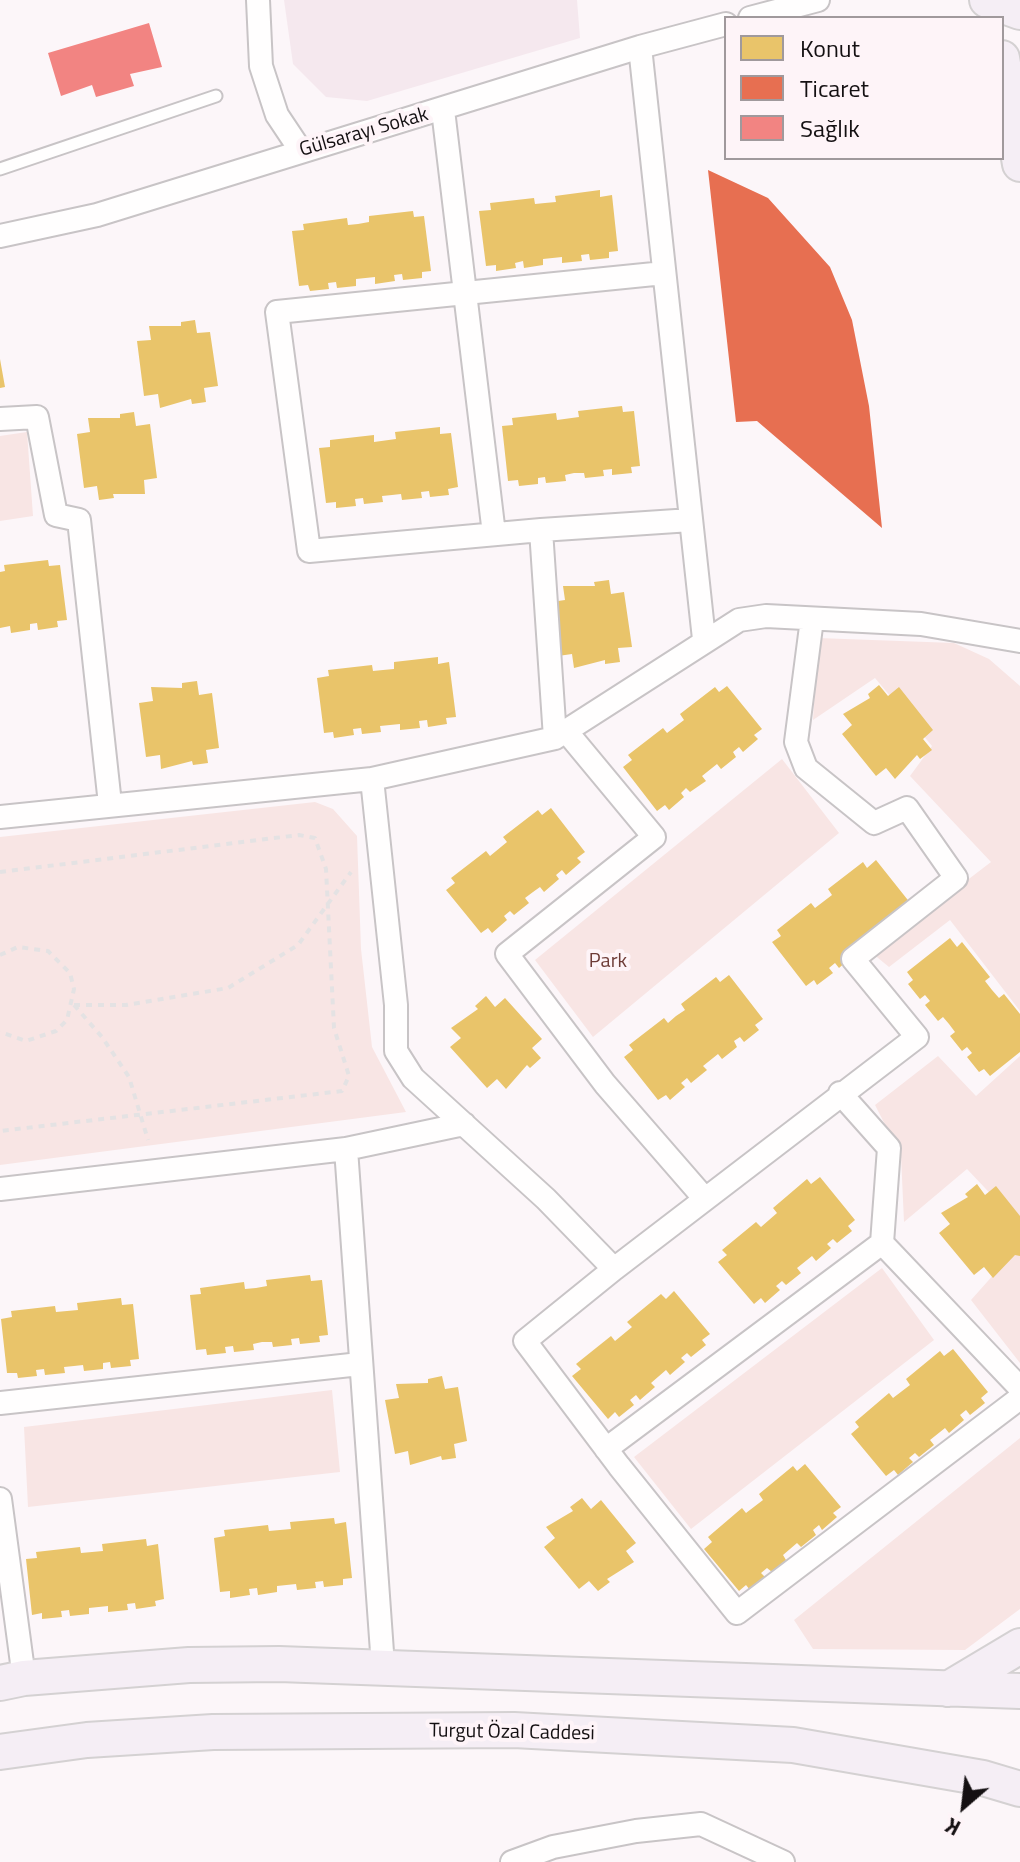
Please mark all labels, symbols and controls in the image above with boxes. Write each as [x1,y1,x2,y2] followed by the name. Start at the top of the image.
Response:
[724,16,1004,160] legend
[800,30,860,66] text: Konut
[800,70,869,106] text: Ticaret
[297,103,431,163] street label: Gülsarayı Sokak
[800,110,860,146] text: Sağlık
[589,950,627,974] park label: Park
[429,1720,595,1746] street label: Turgut Özal Caddesi
[924,1766,1004,1846] north arrow
[939,1809,966,1845] text: K

